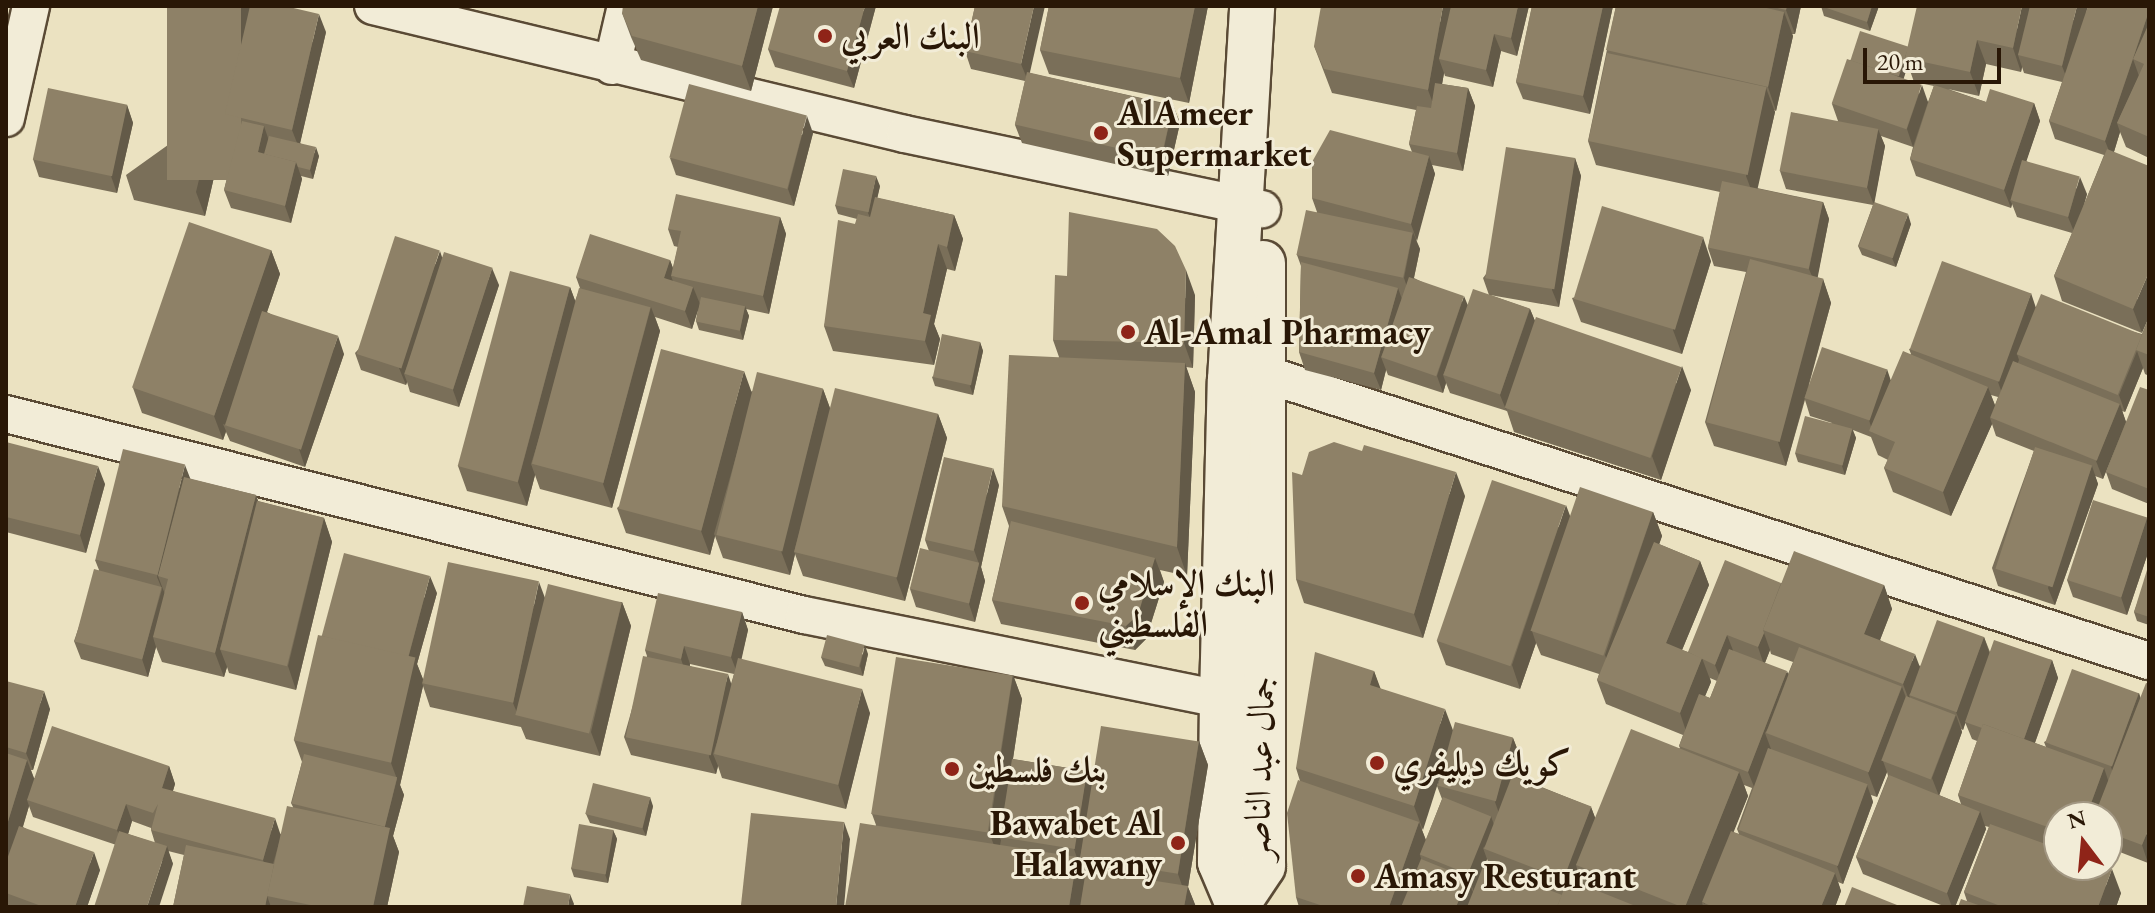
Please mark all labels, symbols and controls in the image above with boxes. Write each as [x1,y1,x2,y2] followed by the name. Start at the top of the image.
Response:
[841,14,980,58] place label: البنك العربي
[816,27,834,45] marker: البنك العربي
[1867,32,2005,82] scale bar
[1877,46,1924,77] text: 20 m
[1117,90,1312,175] place label: AlAmeer Supermarket
[1092,124,1110,142] marker: AlAmeer Supermarket
[1144,310,1431,354] place label: Al-Amal Pharmacy
[1119,323,1137,341] marker: Al-Amal Pharmacy
[1098,560,1275,645] place label: البنك الإسلامي الفلسطيني
[1073,594,1091,612] marker: البنك الإسلامي الفلسطيني
[1234,675,1284,861] street label: جمال عبد الناصر
[1393,741,1571,785] place label: كويك ديليفري
[968,747,1106,791] place label: بنك فلسطين
[1368,754,1386,772] marker: كويك ديليفري
[943,760,961,778] marker: بنك فلسطين
[990,800,1162,885] place label: Bawabet Al Halawany
[2043,801,2123,881] north arrow
[2064,803,2089,836] text: N
[1169,834,1187,852] marker: Bawabet Al Halawany
[1374,854,1636,898] place label: Amasy Resturant
[1349,867,1367,885] marker: Amasy Resturant

